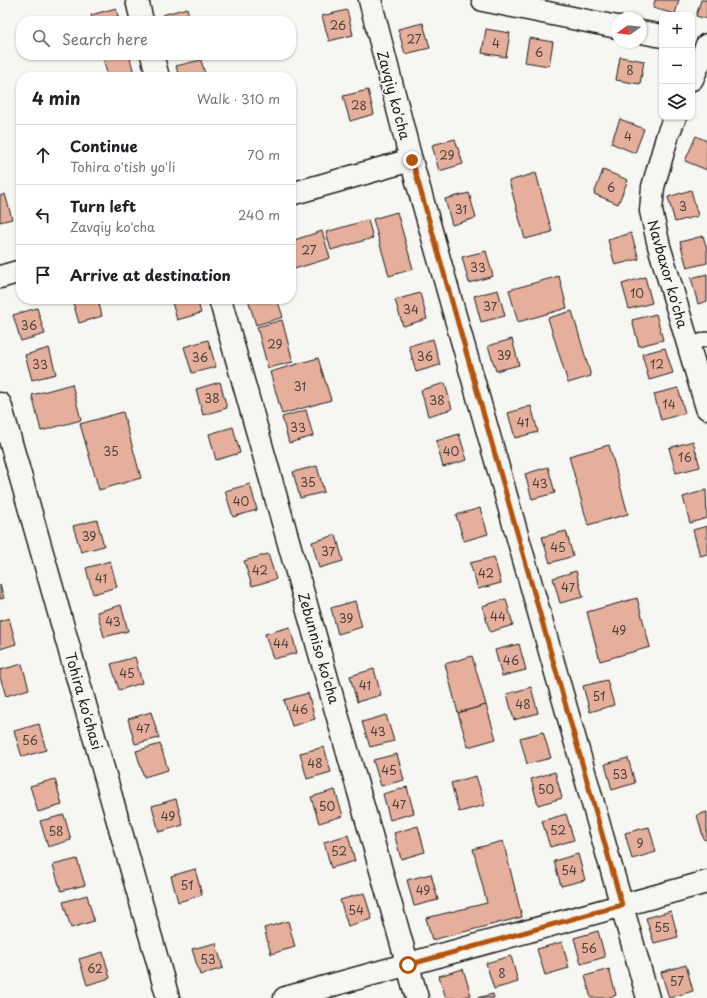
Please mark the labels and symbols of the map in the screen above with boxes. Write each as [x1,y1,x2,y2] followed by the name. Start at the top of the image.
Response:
[611,12,647,48] north arrow
[330,16,346,34] house number: 26
[407,30,422,48] house number: 27
[492,34,500,52] house number: 4
[535,43,543,61] house number: 6
[372,48,416,142] street label: Zavqiy ko'cha
[626,61,634,79] house number: 8
[351,96,367,114] house number: 28
[624,127,632,145] house number: 4
[439,146,455,164] house number: 29
[403,151,421,169] route end
[607,178,615,196] house number: 6
[679,197,687,215] house number: 3
[455,200,467,218] house number: 31
[643,217,694,331] street label: Navbaxor ko'cha
[302,241,317,259] house number: 27
[470,258,486,276] house number: 33
[630,284,644,302] house number: 10
[483,297,498,315] house number: 37
[403,300,419,318] house number: 34
[21,316,37,334] house number: 36
[267,335,283,353] house number: 29
[497,346,511,364] house number: 39
[417,347,433,365] house number: 36
[192,348,208,366] house number: 36
[32,355,48,373] house number: 33
[650,355,664,373] house number: 12
[294,377,306,395] house number: 31
[204,389,220,407] house number: 38
[429,391,445,409] house number: 38
[662,395,676,413] house number: 14
[517,413,529,431] house number: 41
[290,418,306,436] house number: 33
[103,442,119,460] house number: 35
[443,442,460,460] house number: 40
[678,448,692,466] house number: 16
[300,473,316,491] house number: 35
[532,474,548,492] house number: 43
[233,492,250,510] house number: 40
[82,527,96,545] house number: 39
[550,538,566,556] house number: 45
[321,542,336,560] house number: 37
[252,561,268,579] house number: 42
[478,564,494,582] house number: 42
[95,569,107,587] house number: 41
[561,578,576,596] house number: 47
[293,590,345,706] street label: Zebunniso ko'cha
[490,607,506,625] house number: 44
[339,609,353,627] house number: 39
[105,612,121,630] house number: 43
[612,621,626,639] house number: 49
[273,634,289,652] house number: 44
[60,650,108,752] street label: Tohira ko'chasi
[503,651,519,669] house number: 46
[119,664,135,682] house number: 45
[359,676,371,694] house number: 41
[593,687,605,705] house number: 51
[515,695,531,713] house number: 48
[292,700,308,718] house number: 46
[136,719,151,737] house number: 47
[370,722,386,740] house number: 43
[22,731,38,749] house number: 56
[307,754,323,772] house number: 48
[381,761,397,779] house number: 45
[612,765,628,783] house number: 53
[538,780,554,798] house number: 50
[392,795,407,813] house number: 47
[319,797,335,815] house number: 50
[161,807,175,825] house number: 49
[550,821,566,839] house number: 52
[48,822,64,840] house number: 58
[636,834,644,852] house number: 9
[331,842,347,860] house number: 52
[561,861,577,879] house number: 54
[181,876,193,894] house number: 51
[416,881,430,899] house number: 49
[348,901,364,919] house number: 54
[654,918,670,936] house number: 55
[581,939,597,957] house number: 56
[200,950,216,968] house number: 53
[399,956,417,974] route start
[87,959,103,977] house number: 62
[498,964,506,982] house number: 8
[670,972,684,990] house number: 57

